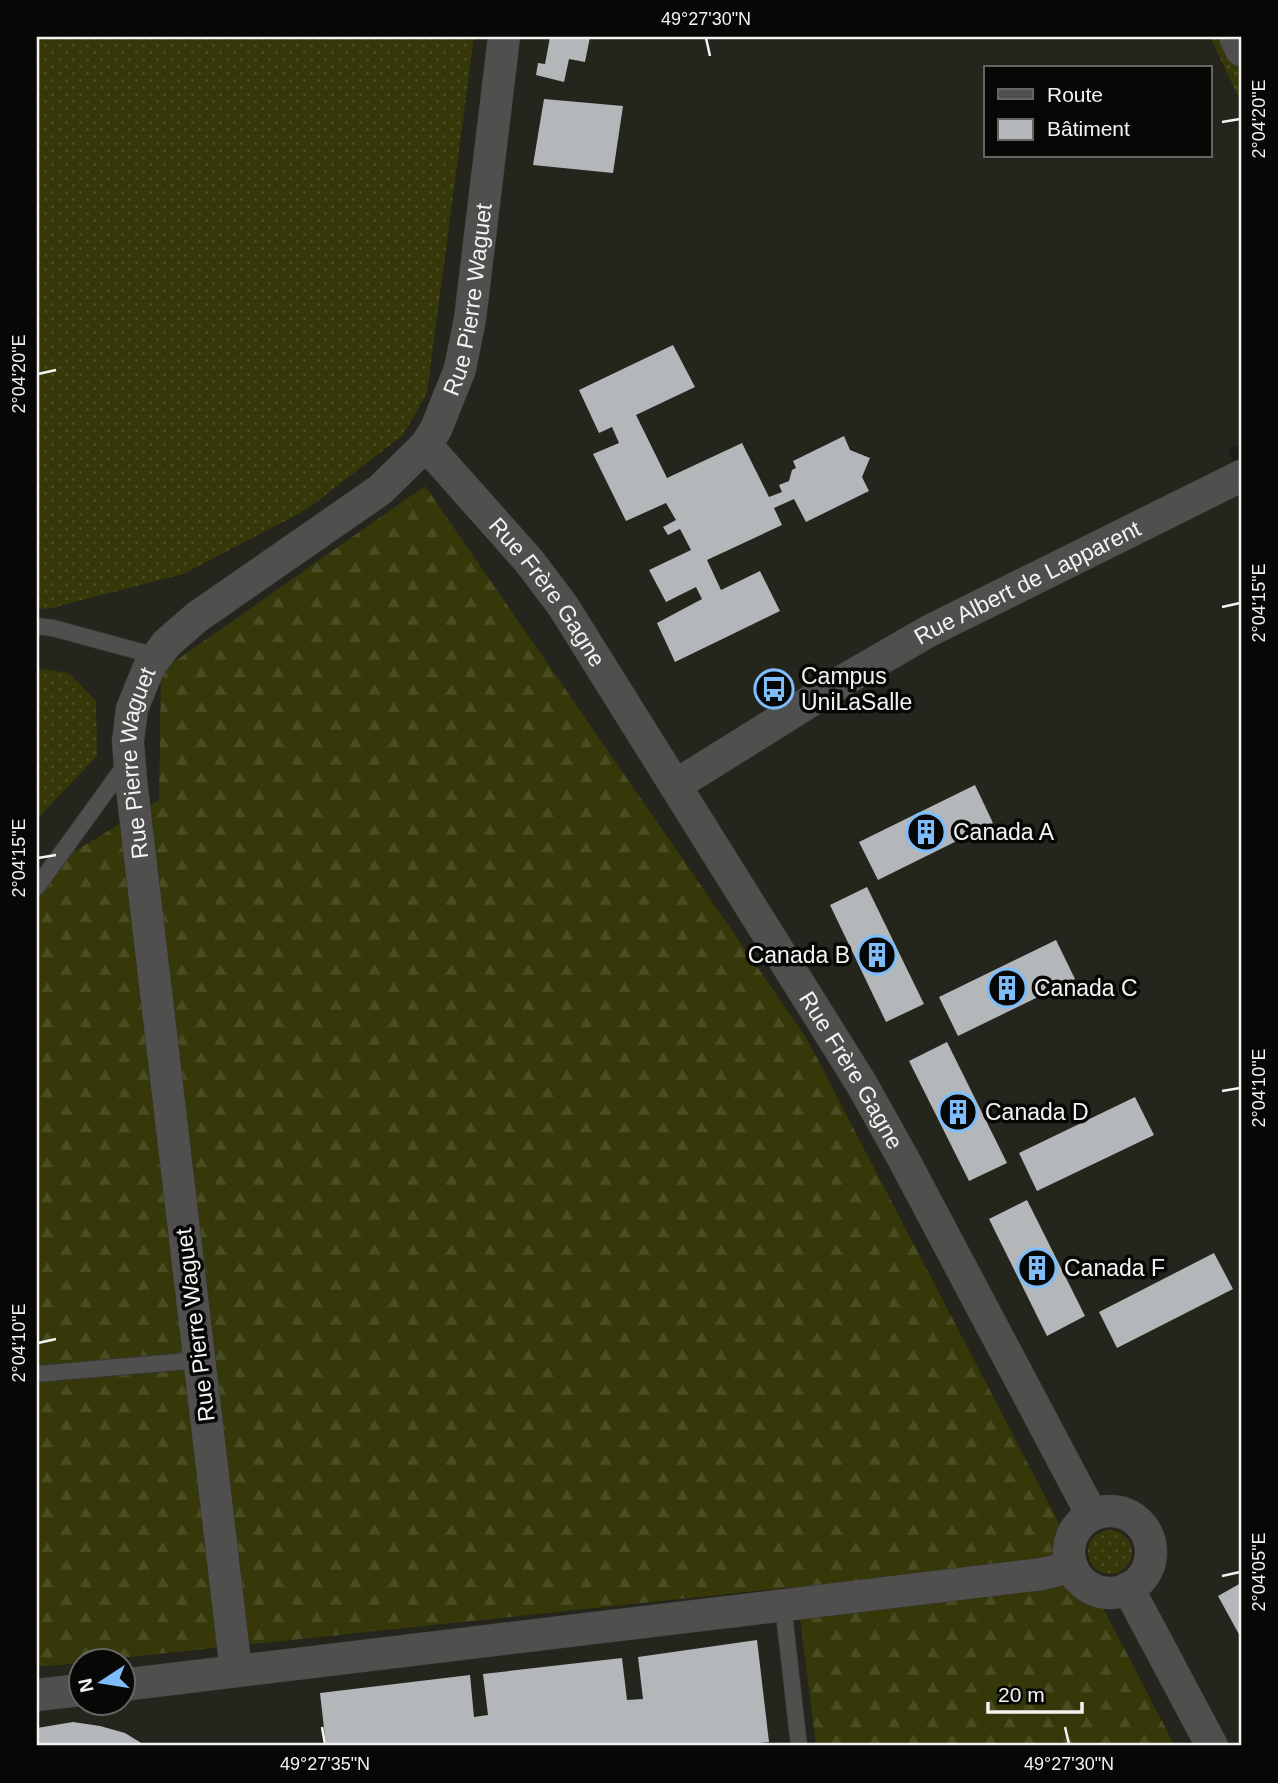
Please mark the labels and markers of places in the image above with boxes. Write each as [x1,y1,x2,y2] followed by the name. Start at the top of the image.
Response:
[801,663,912,715] place label: Campus UniLaSalle
[753,668,795,710] bus stop icon: Campus UniLaSalle
[905,811,947,853] building icon: Canada A
[953,819,1055,845] place label: Canada A
[856,934,898,976] building icon: Canada B
[748,942,850,968] place label: Canada B
[986,967,1028,1009] building icon: Canada C
[1034,975,1138,1001] place label: Canada C
[937,1091,979,1133] building icon: Canada D
[985,1099,1089,1125] place label: Canada D
[1016,1247,1058,1289] building icon: Canada F
[1064,1255,1165,1281] place label: Canada F

